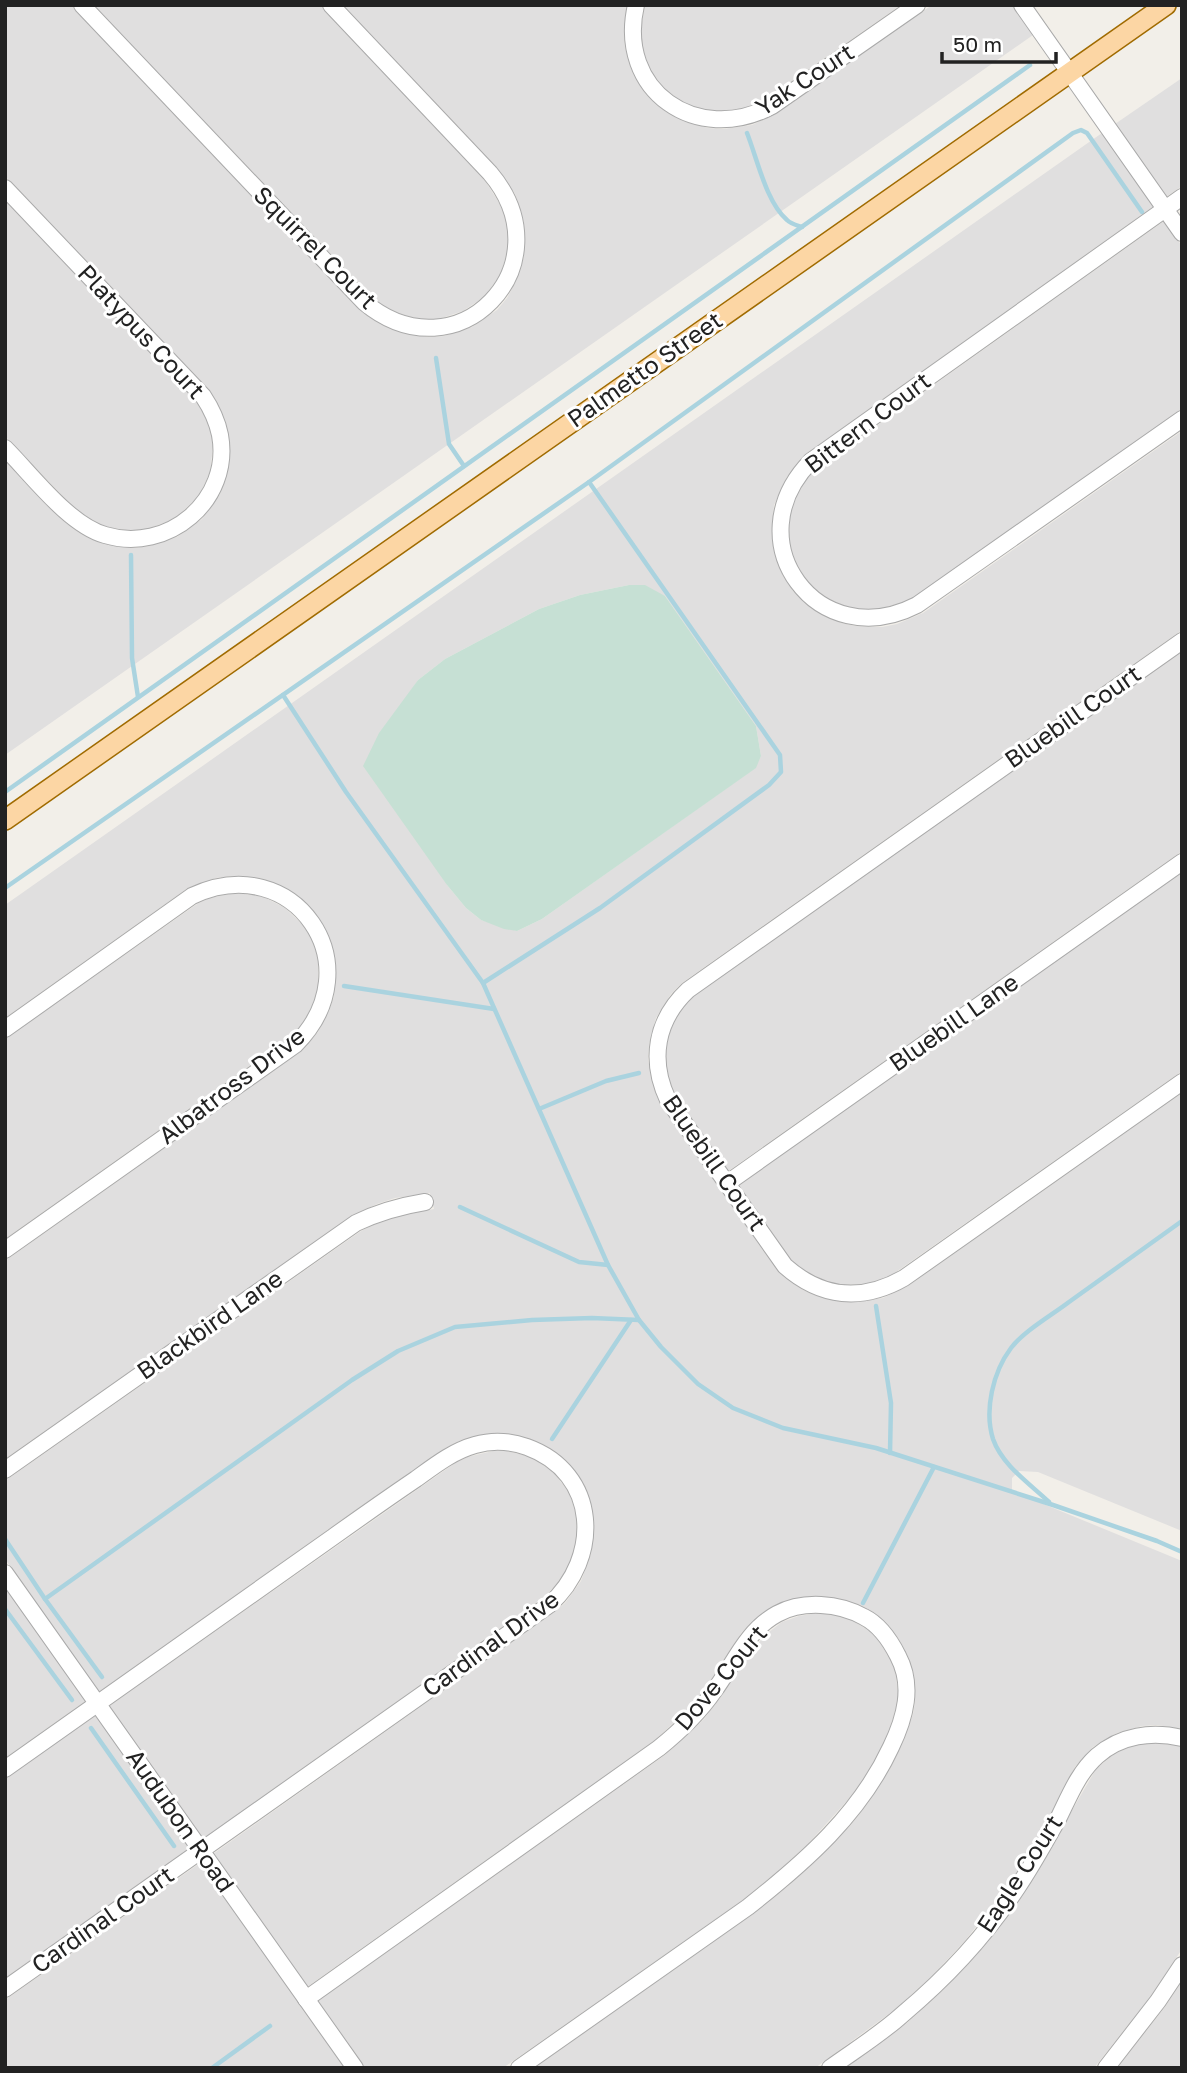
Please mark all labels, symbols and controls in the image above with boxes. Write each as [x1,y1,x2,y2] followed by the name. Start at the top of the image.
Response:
[942,21,1056,65] scale bar
[953,31,1002,57] text: 50 m
[750,36,859,121] street label: Yak Court
[249,179,384,314] street label: Squirrel Court
[73,258,212,404] street label: Platypus Court
[561,305,727,433] street label: Palmetto Street
[798,365,936,479] street label: Bittern Court
[999,658,1146,773] street label: Bluebill Court
[883,967,1023,1077] street label: Bluebill Lane
[152,1020,310,1149] street label: Albatross Drive
[658,1089,773,1236] street label: Bluebill Court
[131,1263,288,1385] street label: Blackbird Lane
[416,1584,564,1702] street label: Cardinal Drive
[668,1619,772,1735] street label: Dove Court
[121,1743,241,1897] street label: Audubon Road
[970,1809,1068,1938] street label: Eagle Court
[25,1859,179,1979] street label: Cardinal Court

